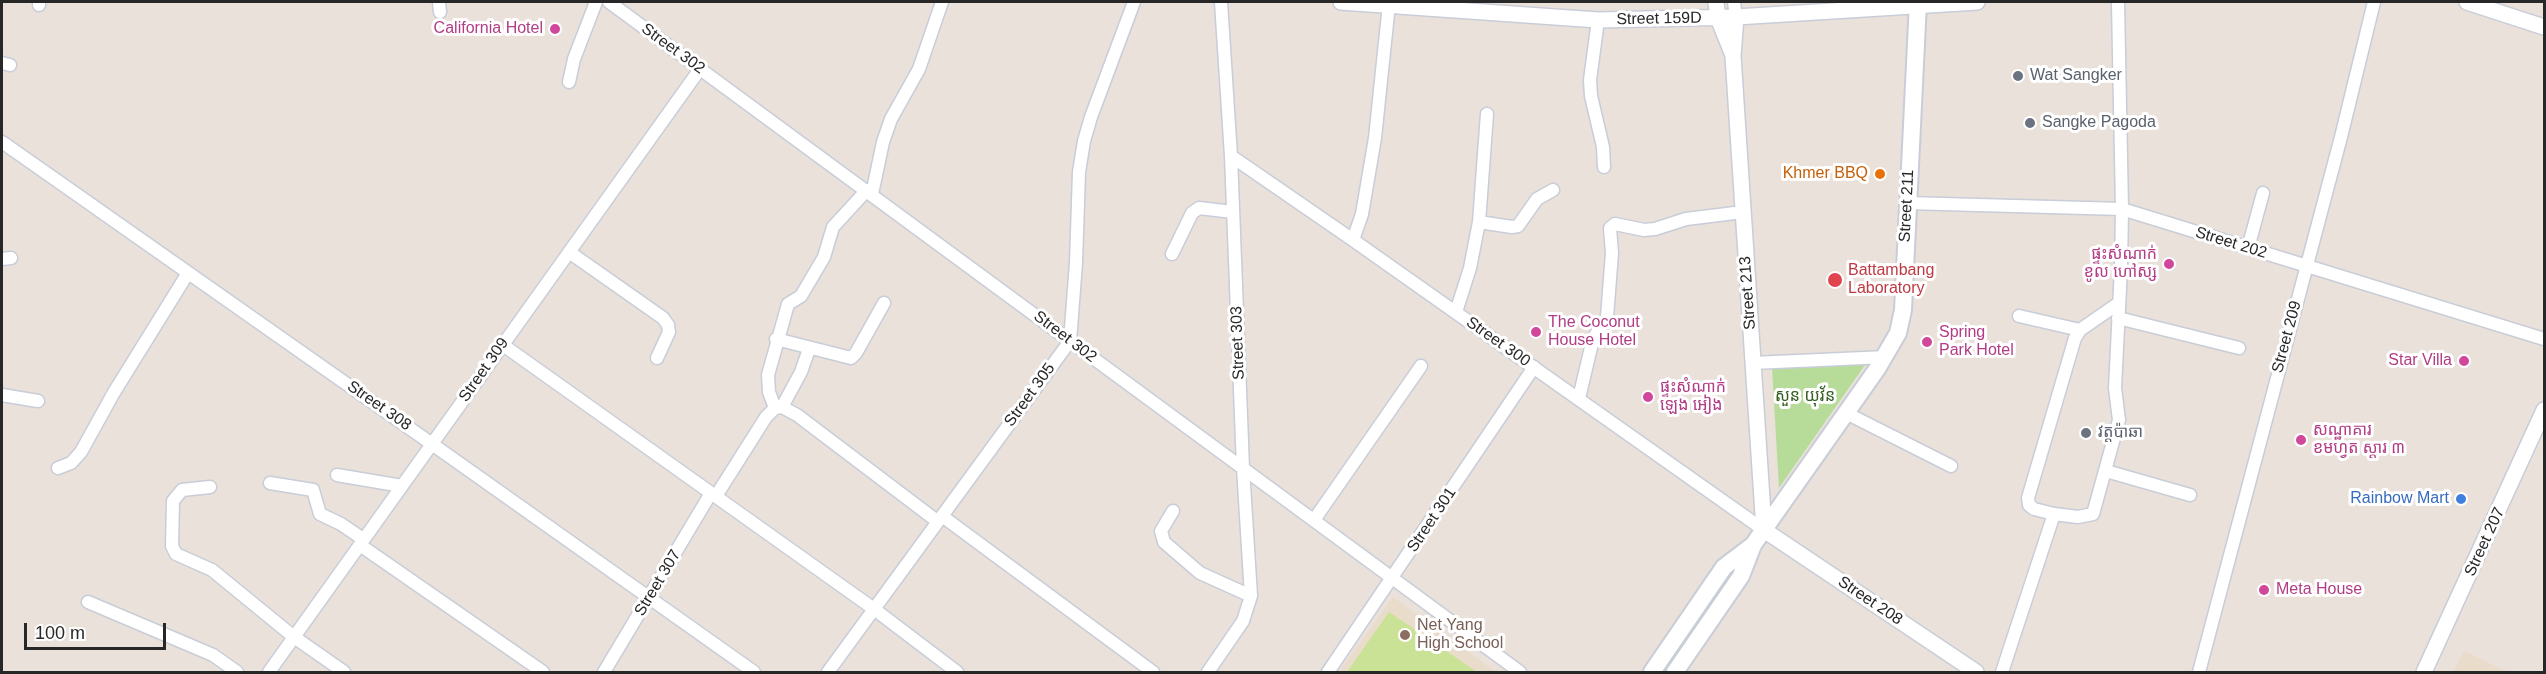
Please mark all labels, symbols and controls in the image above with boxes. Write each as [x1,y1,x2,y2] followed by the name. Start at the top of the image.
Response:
[1616,9,1702,29] street label: Street 159D
[434,19,543,39] place label: California Hotel
[637,20,709,78] street label: Street 302
[548,22,562,36] marker: California Hotel
[2030,66,2122,86] place label: Wat Sangker
[2011,69,2025,83] marker: Wat Sangker
[2042,113,2156,133] place label: Sangke Pagoda
[2023,116,2037,130] marker: Sangke Pagoda
[1783,164,1868,184] place label: Khmer BBQ
[1873,167,1887,181] marker: Khmer BBQ
[1896,169,1918,243] street label: Street 211
[2193,223,2269,263] street label: Street 202
[2084,245,2157,283] place label: ផ្ទះសំណាក់ ខូល ហៅស្ស
[1736,256,1760,330] street label: Street 213
[2162,257,2176,271] marker: ផ្ទះសំណាក់ ខូល ហៅស្ស
[1848,261,1934,299] place label: Battambang Laboratory
[1826,271,1844,289] marker: Battambang Laboratory
[2268,299,2306,375] street label: Street 209
[1227,306,1249,380] street label: Street 303
[1030,307,1100,367] street label: Street 302
[1462,313,1534,371] street label: Street 300
[1548,313,1640,351] place label: The Coconut House Hotel
[1939,323,2014,361] place label: Spring Park Hotel
[1529,325,1543,339] marker: The Coconut House Hotel
[455,334,513,406] street label: Street 309
[1920,335,1934,349] marker: Spring Park Hotel
[2388,351,2452,371] place label: Star Villa
[2457,354,2471,368] marker: Star Villa
[1001,359,1059,431] street label: Street 305
[343,377,415,435] street label: Street 308
[1660,378,1726,416] place label: ផ្ទះសំណាក់ ឡេង អៀង
[1775,387,1835,407] park label: សួន យុវ័ន
[1641,390,1655,404] marker: ផ្ទះសំណាក់ ឡេង អៀង
[2313,421,2405,459] place label: សណ្ឋាគារ ខមហ្វត ស្តារ ៣
[2098,423,2143,443] place label: វត្តប៉ាឆា
[2079,426,2093,440] marker: វត្តប៉ាឆា
[2294,433,2308,447] marker: សណ្ឋាគារ ខមហ្វត ស្តារ ៣
[1403,484,1461,556] street label: Street 301
[2350,489,2449,509] place label: Rainbow Mart
[2454,492,2468,506] marker: Rainbow Mart
[2461,504,2509,580] street label: Street 207
[631,546,685,620] street label: Street 307
[1834,572,1906,630] street label: Street 208
[2276,580,2362,600] place label: Meta House
[2257,583,2271,597] marker: Meta House
[27,611,170,649] scale bar
[1417,616,1503,654] place label: Net Yang High School
[35,623,85,643] text: 100 m
[1398,628,1412,642] marker: Net Yang High School

